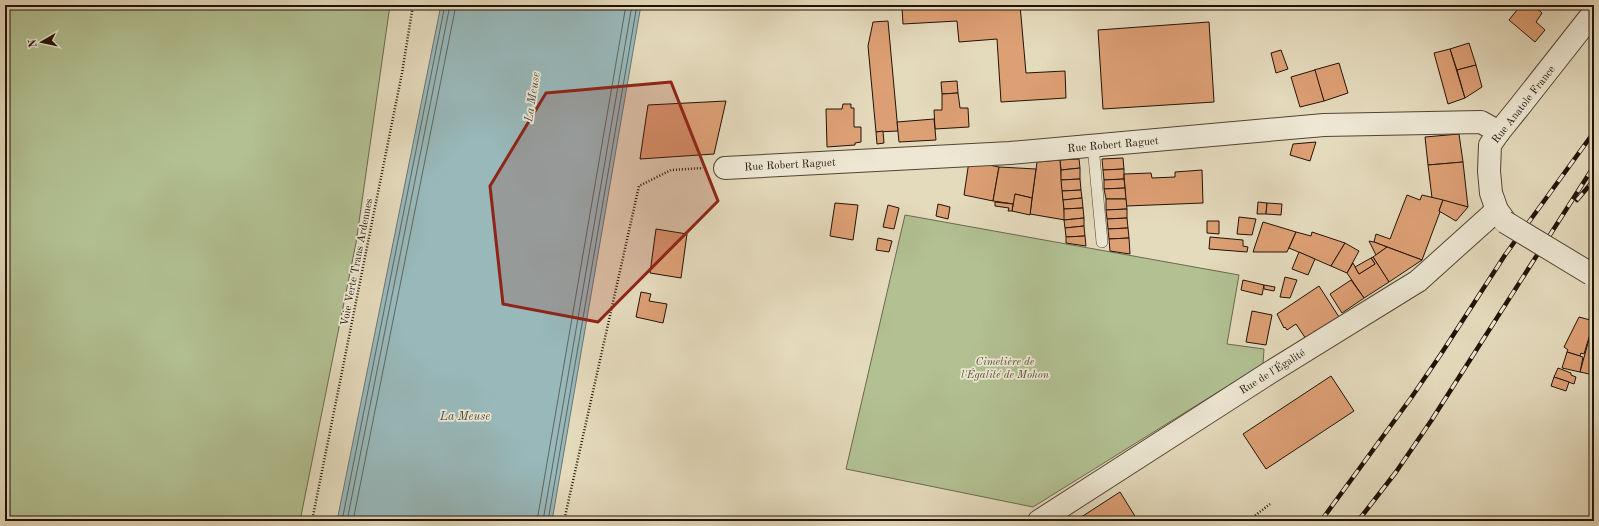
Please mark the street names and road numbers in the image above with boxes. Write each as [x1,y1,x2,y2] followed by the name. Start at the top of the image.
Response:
[1491,64,1558,146] street label: Rue Anatole France
[1067,136,1159,155] street label: Rue Robert Raguet
[744,158,836,173] street label: Rue Robert Raguet
[340,197,375,327] street label: Voie Verte Trans Ardennes
[1237,346,1308,397] street label: Rue de l'Égalité

